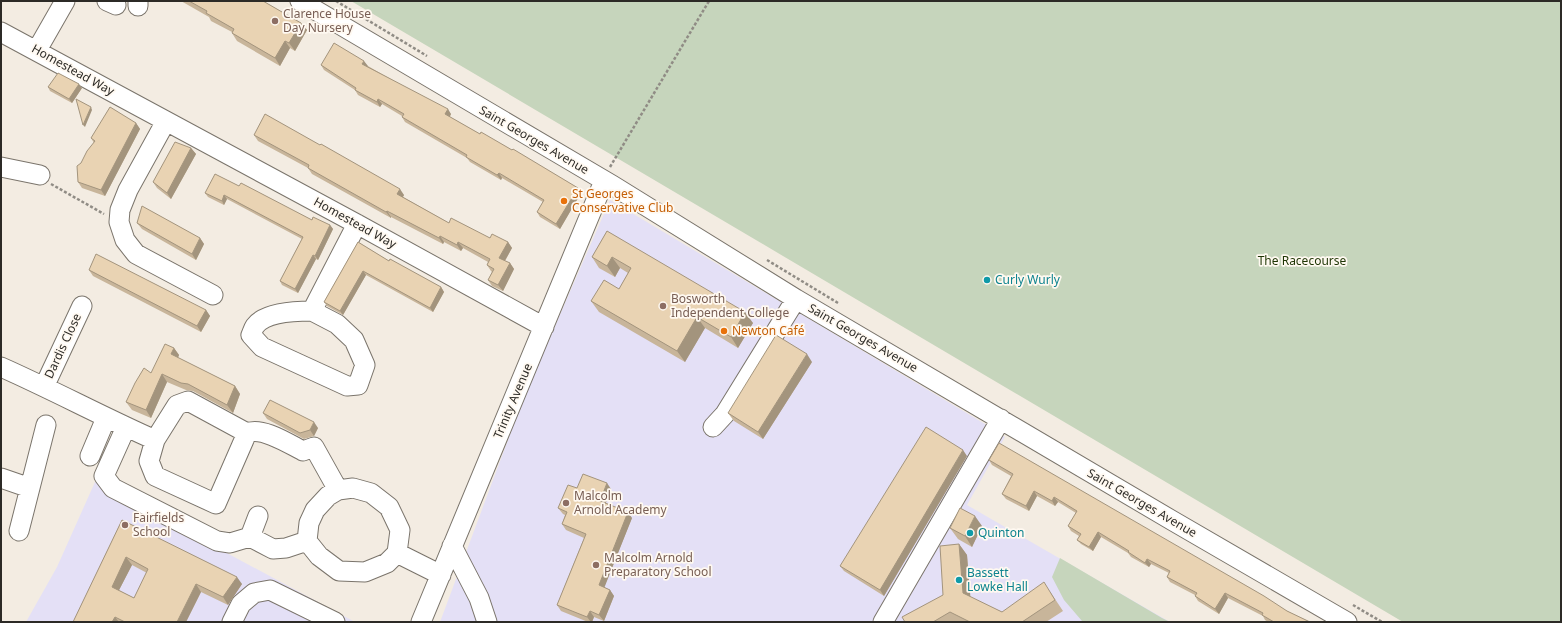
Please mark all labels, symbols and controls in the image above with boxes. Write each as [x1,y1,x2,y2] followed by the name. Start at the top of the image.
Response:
[283,5,371,36] place label: Clarence House Day Nursery
[270,16,280,26] marker: Clarence House Day Nursery
[29,40,118,100] street label: Homestead Way
[476,101,592,178] street label: Saint Georges Avenue
[572,185,673,216] place label: St Georges Conservative Club
[311,193,400,253] street label: Homestead Way
[559,196,569,206] marker: St Georges Conservative Club
[1258,252,1347,269] park label: The Racecourse
[995,271,1061,288] place label: Curly Wurly
[982,275,992,285] marker: Curly Wurly
[671,290,789,321] place label: Bosworth Independent College
[805,299,921,376] street label: Saint Georges Avenue
[658,301,668,311] marker: Bosworth Independent College
[40,310,85,381] street label: Dardis Close
[732,322,805,339] place label: Newton Café
[719,326,729,336] marker: Newton Café
[489,360,536,441] street label: Trinity Avenue
[1084,464,1200,541] street label: Saint Georges Avenue
[574,487,667,518] place label: Malcolm Arnold Academy
[561,498,571,508] marker: Malcolm Arnold Academy
[133,509,184,540] place label: Fairfields School
[120,520,130,530] marker: Fairfields School
[978,524,1024,541] place label: Quinton
[965,528,975,538] marker: Quinton
[604,549,711,580] place label: Malcolm Arnold Preparatory School
[591,560,601,570] marker: Malcolm Arnold Preparatory School
[967,564,1028,595] place label: Bassett Lowke Hall
[954,575,964,585] marker: Bassett Lowke Hall

